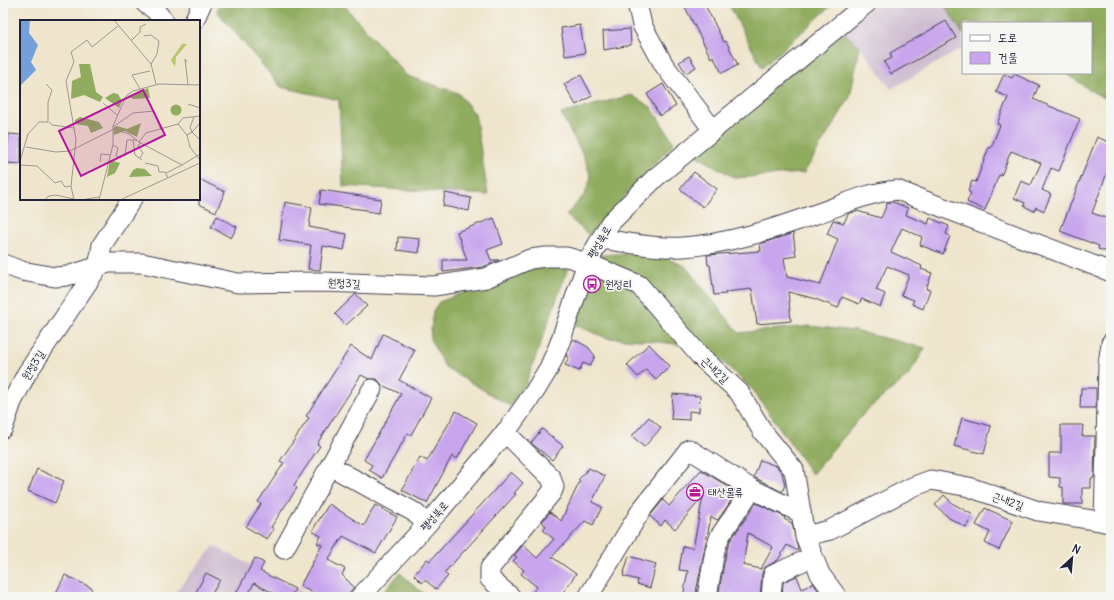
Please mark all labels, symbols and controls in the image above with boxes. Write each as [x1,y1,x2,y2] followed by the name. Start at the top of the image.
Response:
[20,20,200,200] inset map
[962,22,1092,74] legend
[998,30,1017,45] text: 도로
[998,50,1018,65] text: 건물
[584,223,614,261] street label: 팽성북로
[582,274,602,294] bus stop icon: 원정리
[327,275,361,291] street label: 원정3길
[605,277,632,291] place label: 원정리
[18,347,48,383] street label: 원정3길
[698,354,732,386] street label: 근내2길
[685,482,705,502] office icon: 태산물류
[708,485,744,499] place label: 태산물류
[990,489,1026,513] street label: 근내2길
[417,498,451,534] street label: 팽성북로
[1052,538,1092,578] north arrow
[1070,541,1083,557] text: N

